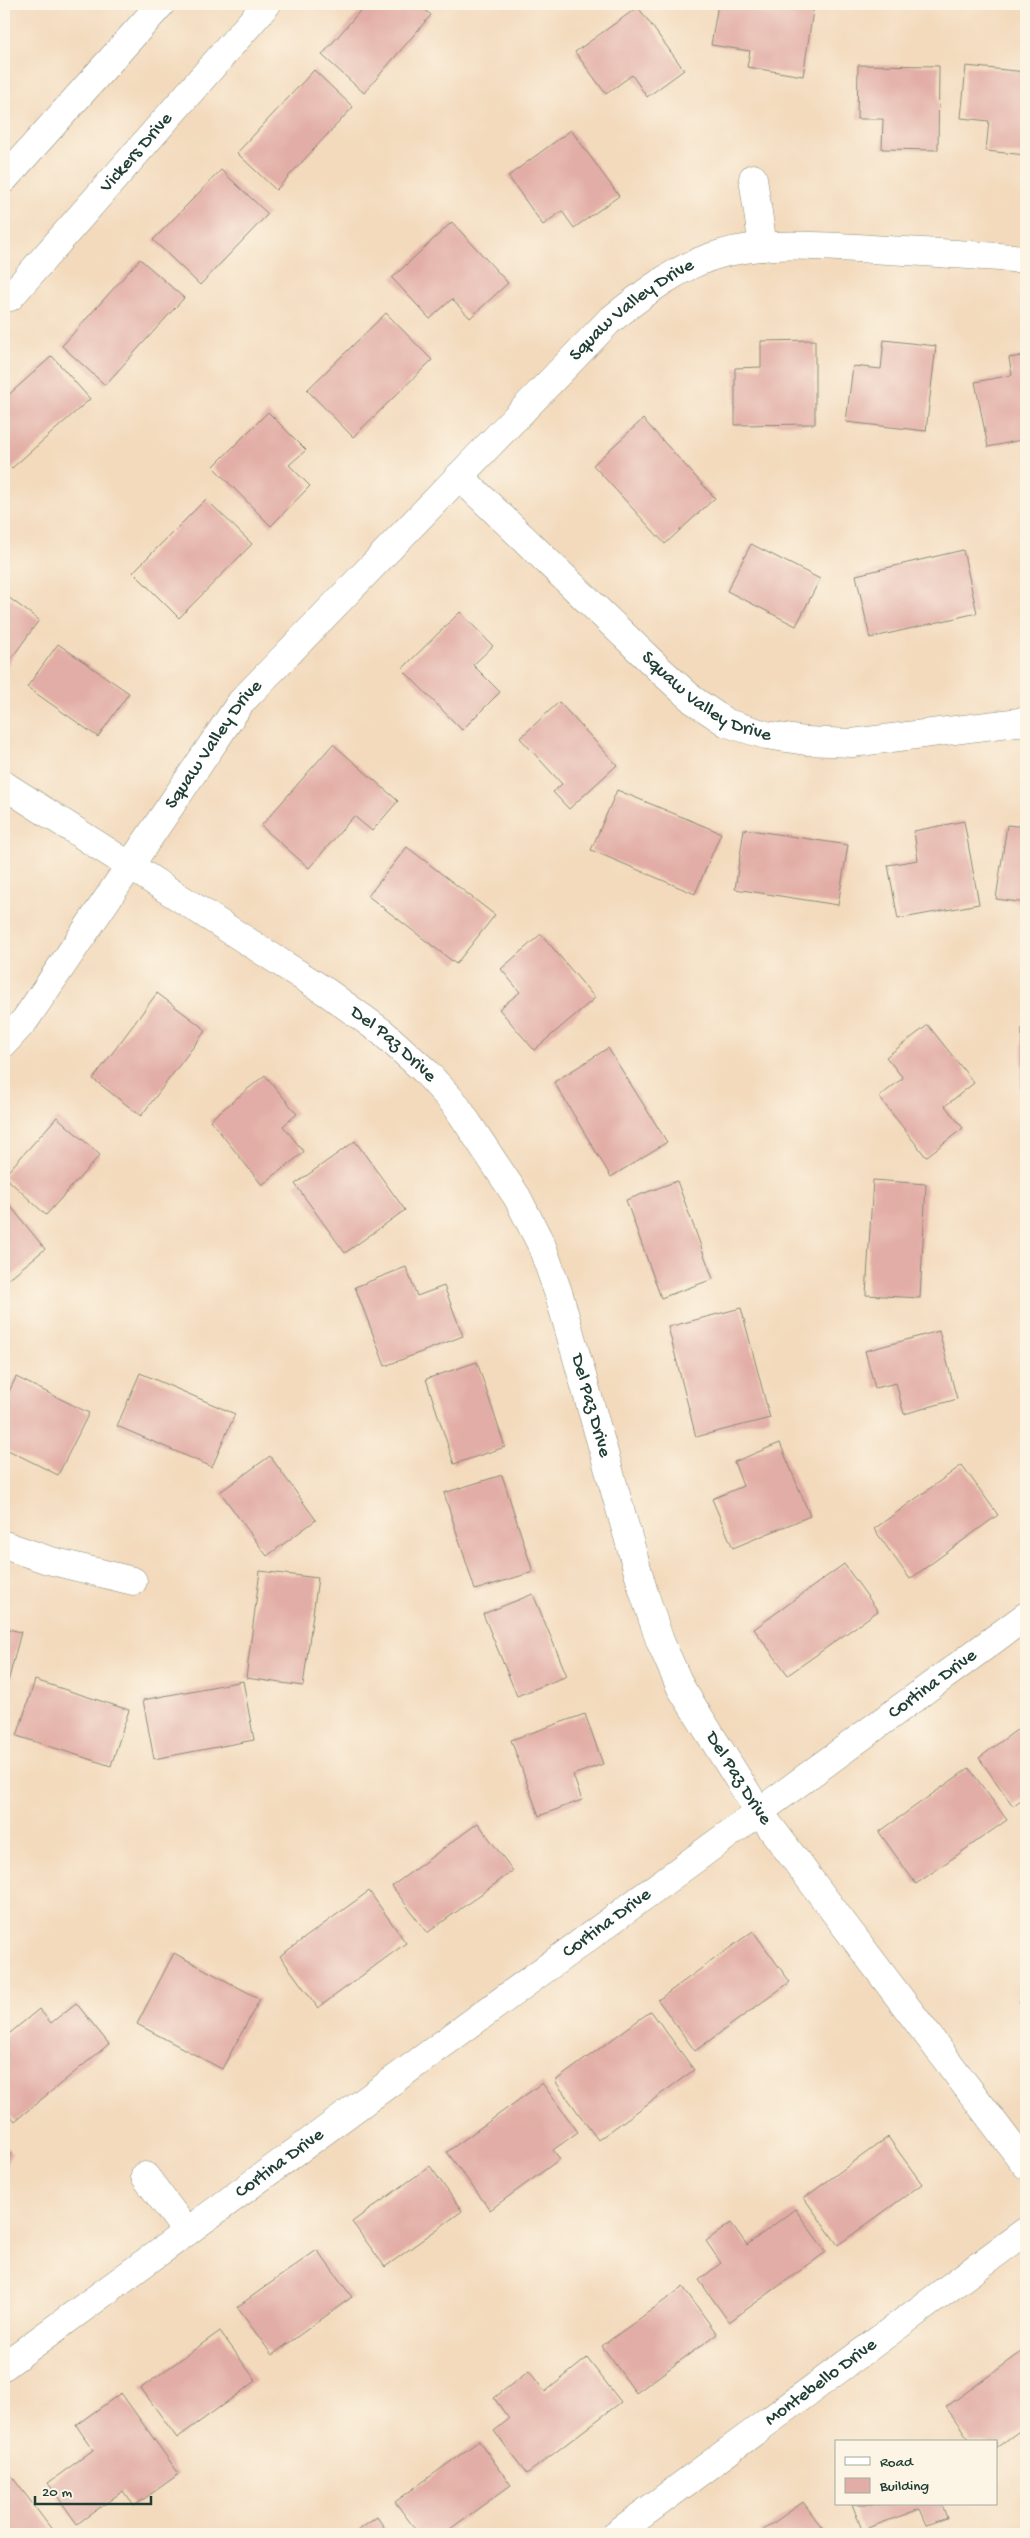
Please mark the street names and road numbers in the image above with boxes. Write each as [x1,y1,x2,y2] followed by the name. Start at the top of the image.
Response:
[95,108,178,198] street label: Vickers Drive
[565,254,698,366] street label: Squaw Valley Drive
[636,646,773,747] street label: Squaw Valley Drive
[160,675,268,814] street label: Squaw Valley Drive
[344,1000,441,1087] street label: Del Paz Drive
[564,1349,616,1460] street label: Del Paz Drive
[884,1644,982,1725] street label: Cortina Drive
[699,1726,777,1830] street label: Del Paz Drive
[558,1883,656,1964] street label: Cortina Drive
[231,2123,329,2204] street label: Cortina Drive
[760,2333,882,2431] street label: Montebello Drive

